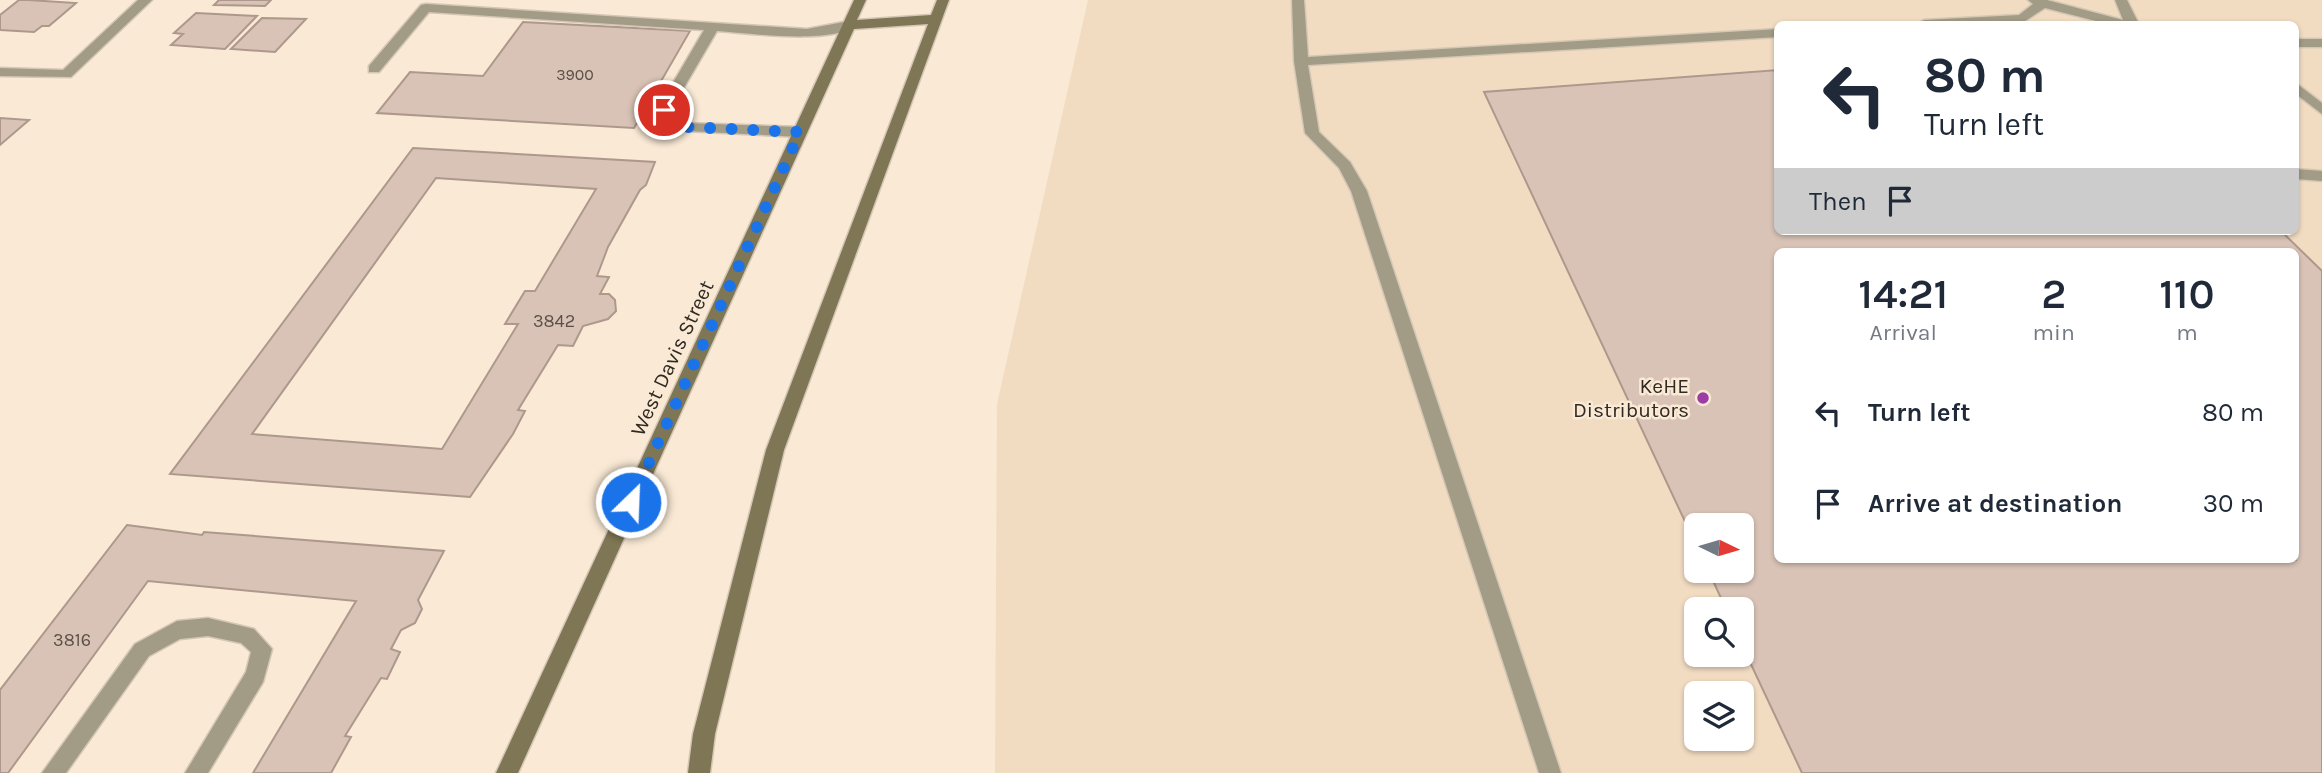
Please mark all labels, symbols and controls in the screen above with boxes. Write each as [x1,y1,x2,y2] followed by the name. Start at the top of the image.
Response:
[1924,47,2046,104] text: 80 m
[1809,49,1900,140] icon: left
[556,65,594,84] house number: 3900
[634,80,694,140] pin
[645,91,683,129] icon: arrive
[1924,106,2044,143] text: Turn left
[1881,182,1919,220] icon: arrive
[1809,186,1867,217] text: Then
[1858,269,1948,319] text: 14:21
[2041,269,2066,319] text: 2
[2159,269,2215,319] text: 110
[625,276,719,440] street label: West Davis Street
[533,310,575,332] house number: 3842
[1870,319,1937,346] text: Arrival
[2033,319,2075,346] text: min
[2176,319,2198,346] text: m
[1573,374,1689,422] place label: KeHE Distributors
[1695,390,1711,406] marker: KeHE Distributors
[1809,394,1847,432] icon: left
[1868,397,1970,428] text: Turn left
[2202,397,2264,428] text: 80 m
[594,465,668,539] position arrow
[1809,485,1847,523] icon: arrive
[1868,488,2122,519] text: Arrive at destination
[2203,488,2264,519] text: 30 m
[1684,513,1754,583] north arrow
[1684,513,1754,751] map controls
[1684,597,1754,667] button: search
[53,629,91,651] house number: 3816
[1684,681,1754,751] button: layers

